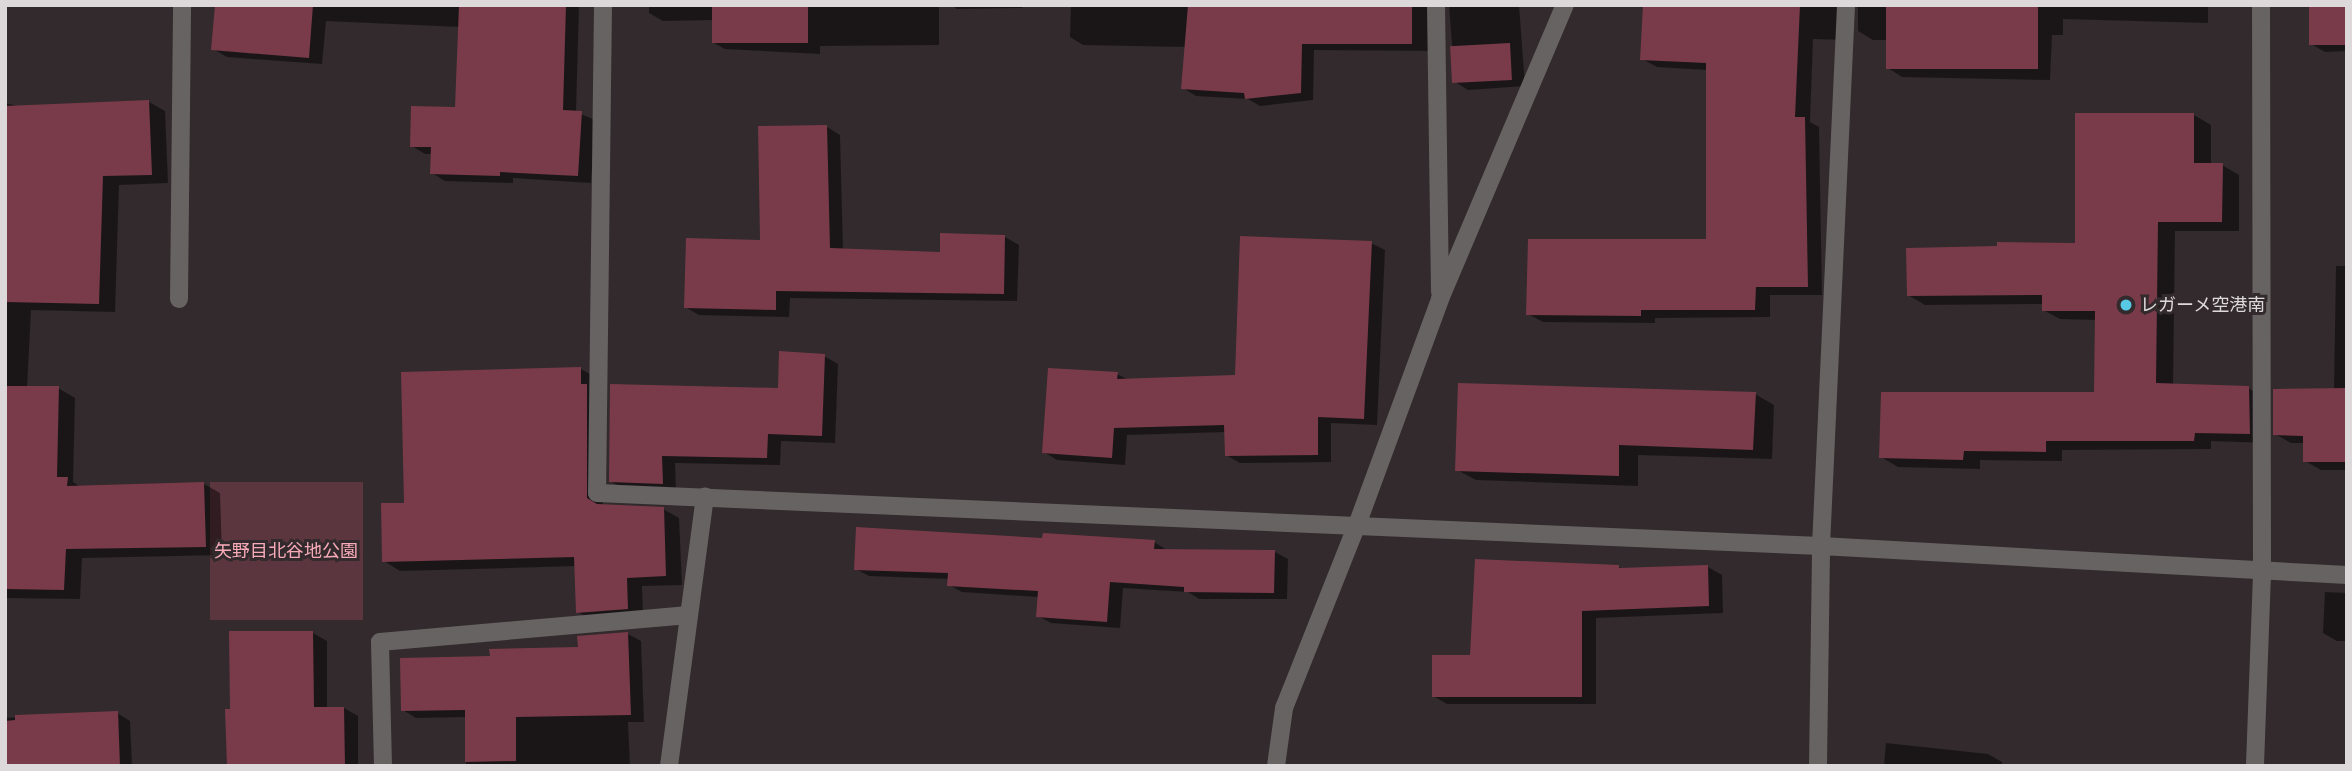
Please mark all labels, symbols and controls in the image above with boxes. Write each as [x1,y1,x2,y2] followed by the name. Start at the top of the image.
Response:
[2140,294,2266,316] place label: レガーメ空港南
[2118,297,2134,313] marker: レガーメ空港南
[214,540,358,562] park label: 矢野目北谷地公園

